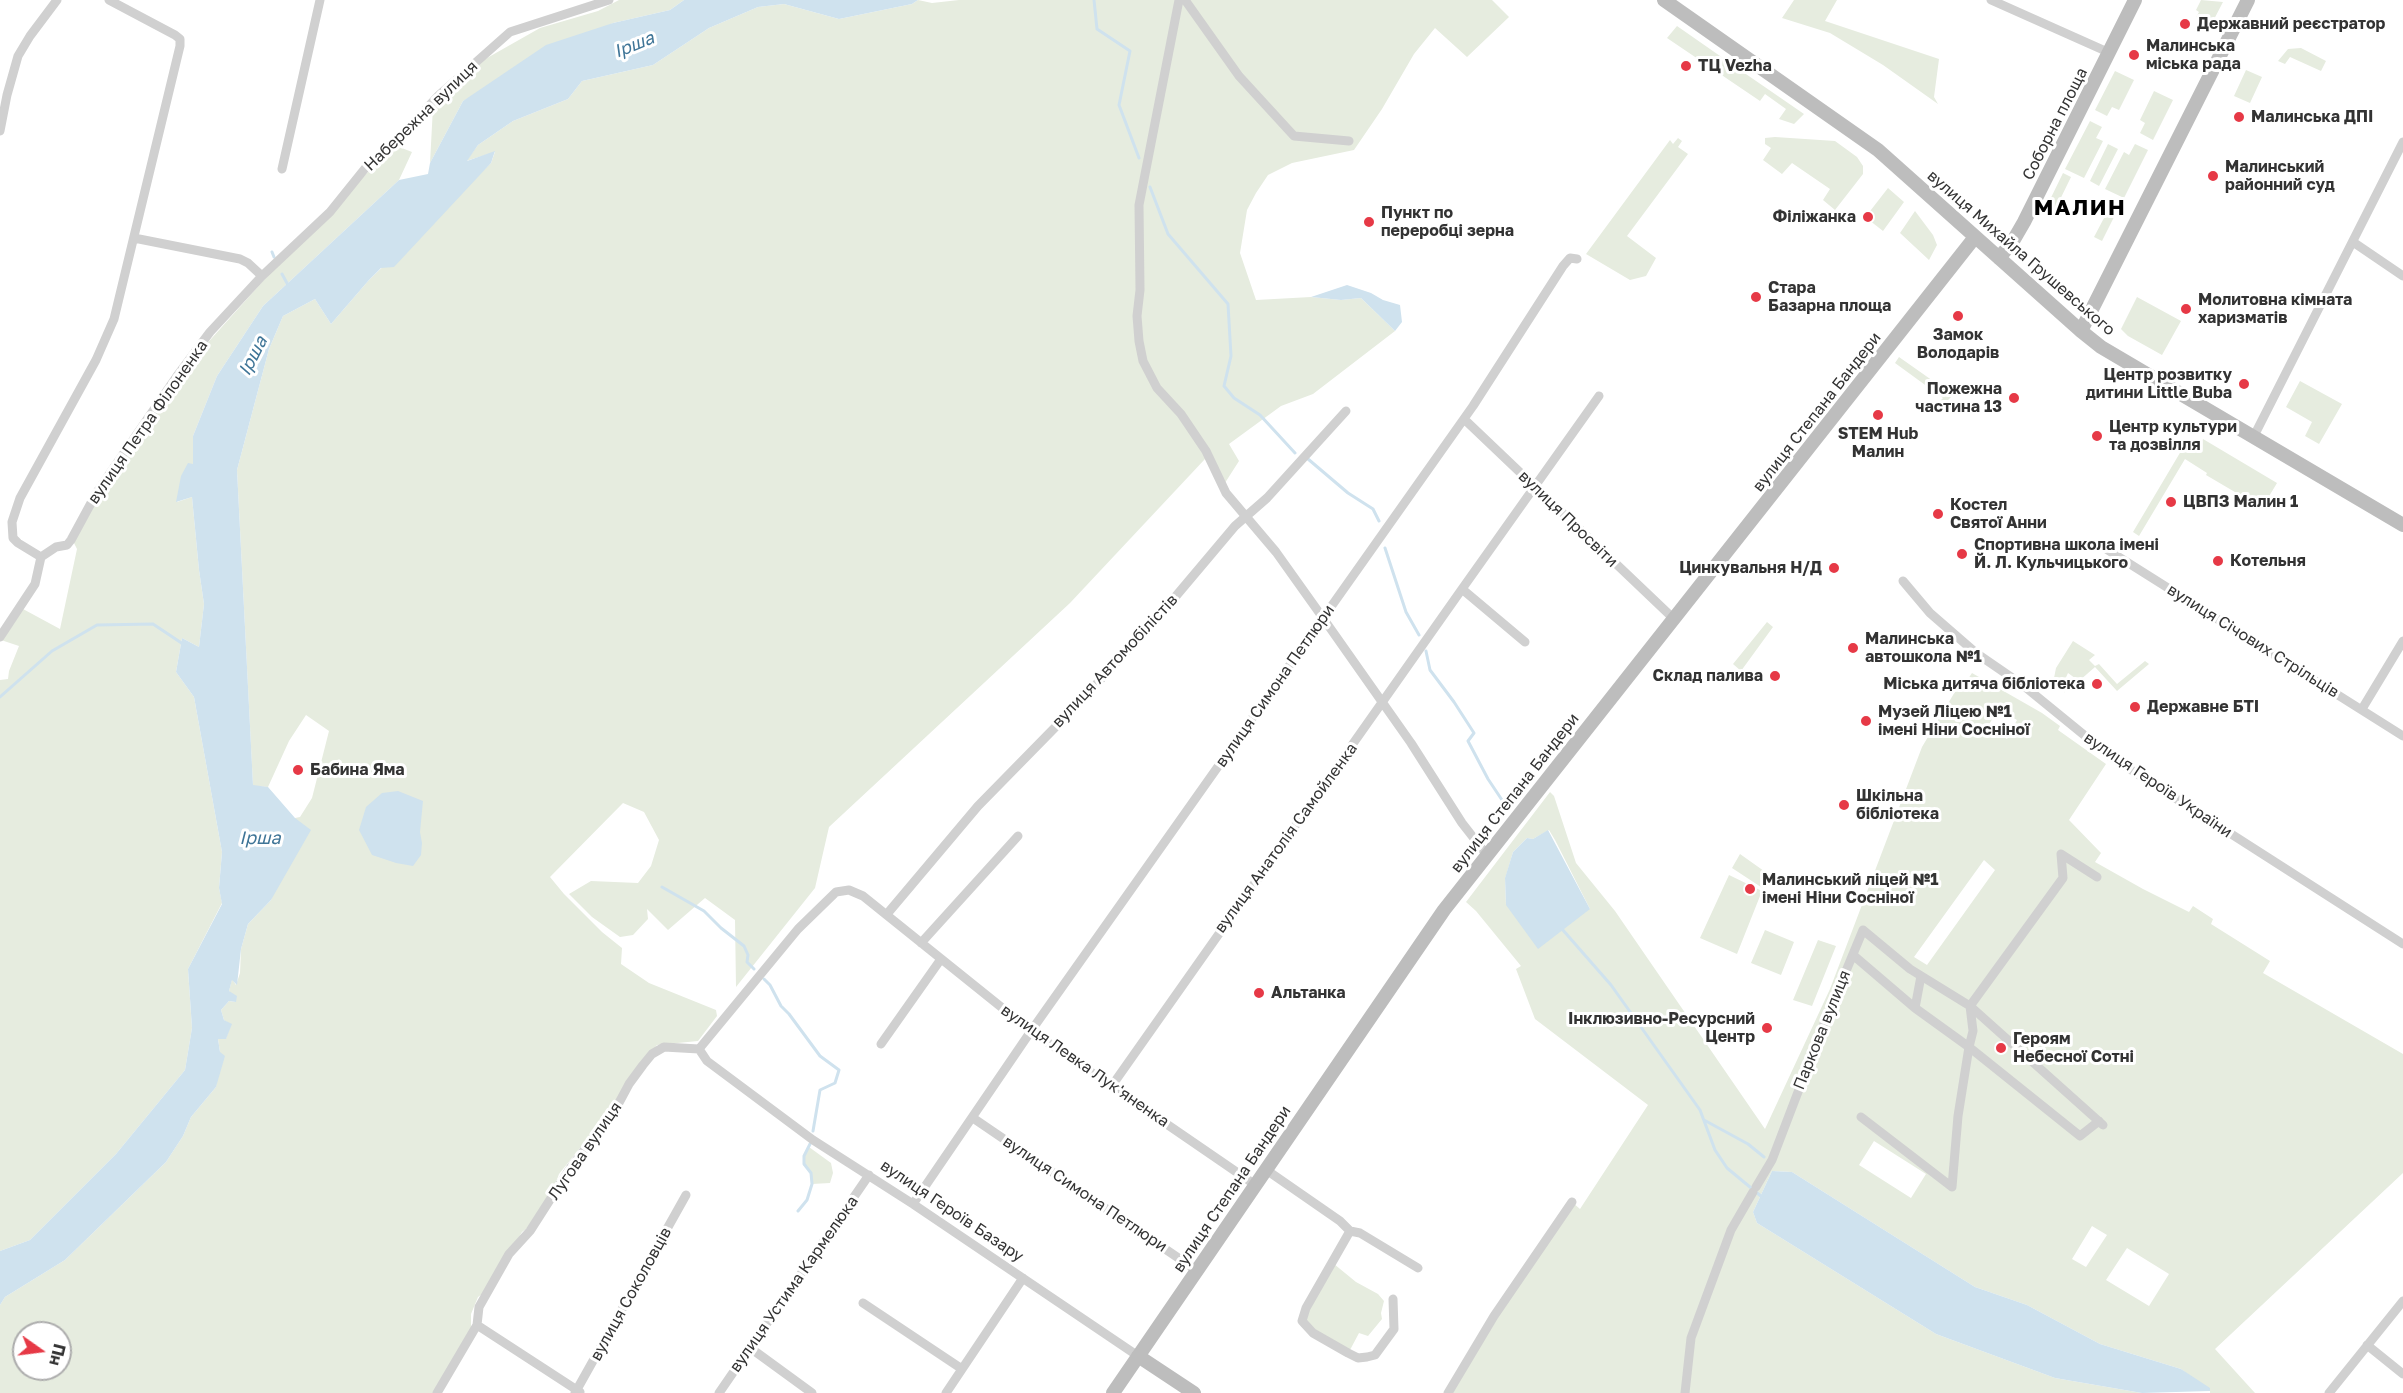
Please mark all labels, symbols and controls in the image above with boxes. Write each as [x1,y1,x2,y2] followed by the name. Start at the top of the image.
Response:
[2197,14,2385,34] place label: Державний реєстратор
[2178,17,2192,31] marker: Державний реєстратор
[611,27,657,63] water label: Ірша
[2146,36,2241,74] place label: Малинська міська рада
[2127,48,2141,62] marker: Малинська міська рада
[1698,56,1772,76] place label: ТЦ Vezha
[360,57,482,175] street label: Набережна вулиця
[1679,59,1693,73] marker: ТЦ Vezha
[2018,65,2092,183] street label: Соборна площа
[2251,107,2373,127] place label: Малинська ДПІ
[2232,110,2246,124] marker: Малинська ДПІ
[2225,157,2335,195] place label: Малинський районний суд
[1923,166,2119,340] street label: вулиця Михайла Грушевського
[2206,169,2220,183] marker: Малинський районний суд
[2034,195,2126,221] district label: МАЛИН
[1381,203,1514,241] place label: Пункт по переробці зерна
[1772,207,1856,227] place label: Філіжанка
[1861,210,1875,224] marker: Філіжанка
[1362,215,1376,229] marker: Пункт по переробці зерна
[1768,278,1891,316] place label: Стара Базарна площа
[1749,290,1763,304] marker: Стара Базарна площа
[2198,290,2352,328] place label: Молитовна кімната харизматів
[2179,302,2193,316] marker: Молитовна кімната харизматів
[1951,309,1965,323] marker: Замок Володарів
[1917,325,1999,363] place label: Замок Володарів
[1749,328,1885,496] street label: вулиця Степана Бандери
[234,333,272,379] water label: Ірша
[84,336,212,508] street label: вулиця Петра Філоненка
[2086,365,2232,403] place label: Центр розвитку дитини Little Buba
[2237,377,2251,391] marker: Центр розвитку дитини Little Buba
[1915,379,2002,417] place label: Пожежна частина 13
[2007,391,2021,405] marker: Пожежна частина 13
[1871,408,1885,422] marker: STEM Hub Малин
[2109,417,2237,455] place label: Центр культури та дозвілля
[1838,424,1918,462] place label: STEM Hub Малин
[2090,429,2104,443] marker: Центр культури та дозвілля
[1514,467,1622,571] street label: вулиця Просвіти
[2183,492,2298,512] place label: ЦВПЗ Малин 1
[1950,495,2047,533] place label: Костел Святої Анни
[2164,495,2178,509] marker: ЦВПЗ Малин 1
[1931,507,1945,521] marker: Костел Святої Анни
[1974,535,2159,573] place label: Спортивна школа імені Й. Л. Кульчицького
[1955,547,1969,561] marker: Спортивна школа імені Й. Л. Кульчицького
[2230,551,2306,571] place label: Котельня
[2211,554,2225,568] marker: Котельня
[1679,558,1822,578] place label: Цинкувальня Н/Д
[1827,561,1841,575] marker: Цинкувальня Н/Д
[2164,580,2342,702] street label: вулиця Січових Стрільців
[1048,590,1182,732] street label: вулиця Автомобілістів
[1212,601,1338,771] street label: вулиця Симона Петлюри
[1865,629,1982,667] place label: Малинська автошкола №1
[1846,641,1860,655] marker: Малинська автошкола №1
[1653,666,1763,686] place label: Склад палива
[1768,669,1782,683] marker: Склад палива
[1883,674,2085,694] place label: Міська дитяча бібліотека
[2090,677,2104,691] marker: Міська дитяча бібліотека
[2147,697,2259,717] place label: Державне БТІ
[2128,700,2142,714] marker: Державне БТІ
[1878,702,2030,740] place label: Музей Ліцею №1 імені Ніни Сосніної
[1447,709,1583,877] street label: вулиця Степана Бандери
[1859,714,1873,728] marker: Музей Ліцею №1 імені Ніни Сосніної
[2080,728,2236,842] street label: вулиця Героїв України
[1211,739,1361,937] street label: вулиця Анатолія Самойленка
[310,760,405,780] place label: Бабина Яма
[291,763,305,777] marker: Бабина Яма
[1856,786,1939,824] place label: Шкільна бібліотека
[1837,798,1851,812] marker: Шкільна бібліотека
[239,827,281,849] water label: Ірша
[1762,870,1939,908] place label: Малинський ліцей №1 імені Ніни Сосніної
[1743,882,1757,896] marker: Малинський ліцей №1 імені Ніни Сосніної
[1789,967,1855,1093] street label: Паркова вулиця
[1271,983,1346,1003] place label: Альтанка
[1252,986,1266,1000] marker: Альтанка
[997,1001,1173,1131] street label: вулиця Левка Лук'яненка
[1568,1009,1755,1047] place label: Інклюзивно-Ресурсний Центр
[1760,1021,1774,1035] marker: Інклюзивно-Ресурсний Центр
[2013,1029,2134,1067] place label: Героям Небесної Сотні
[1994,1041,2008,1055] marker: Героям Небесної Сотні
[544,1098,626,1204] street label: Лугова вулиця
[1169,1102,1295,1276] street label: вулиця Степана Бандери
[999,1132,1171,1256] street label: вулиця Симона Петлюри
[877,1156,1027,1266] street label: вулиця Героїв Базару
[726,1192,862,1376] street label: вулиця Устима Кармелюка
[586,1224,676,1364] street label: вулиця Соколовців
[12,1321,72,1381] north arrow
[45,1342,70,1368] text: Пн

